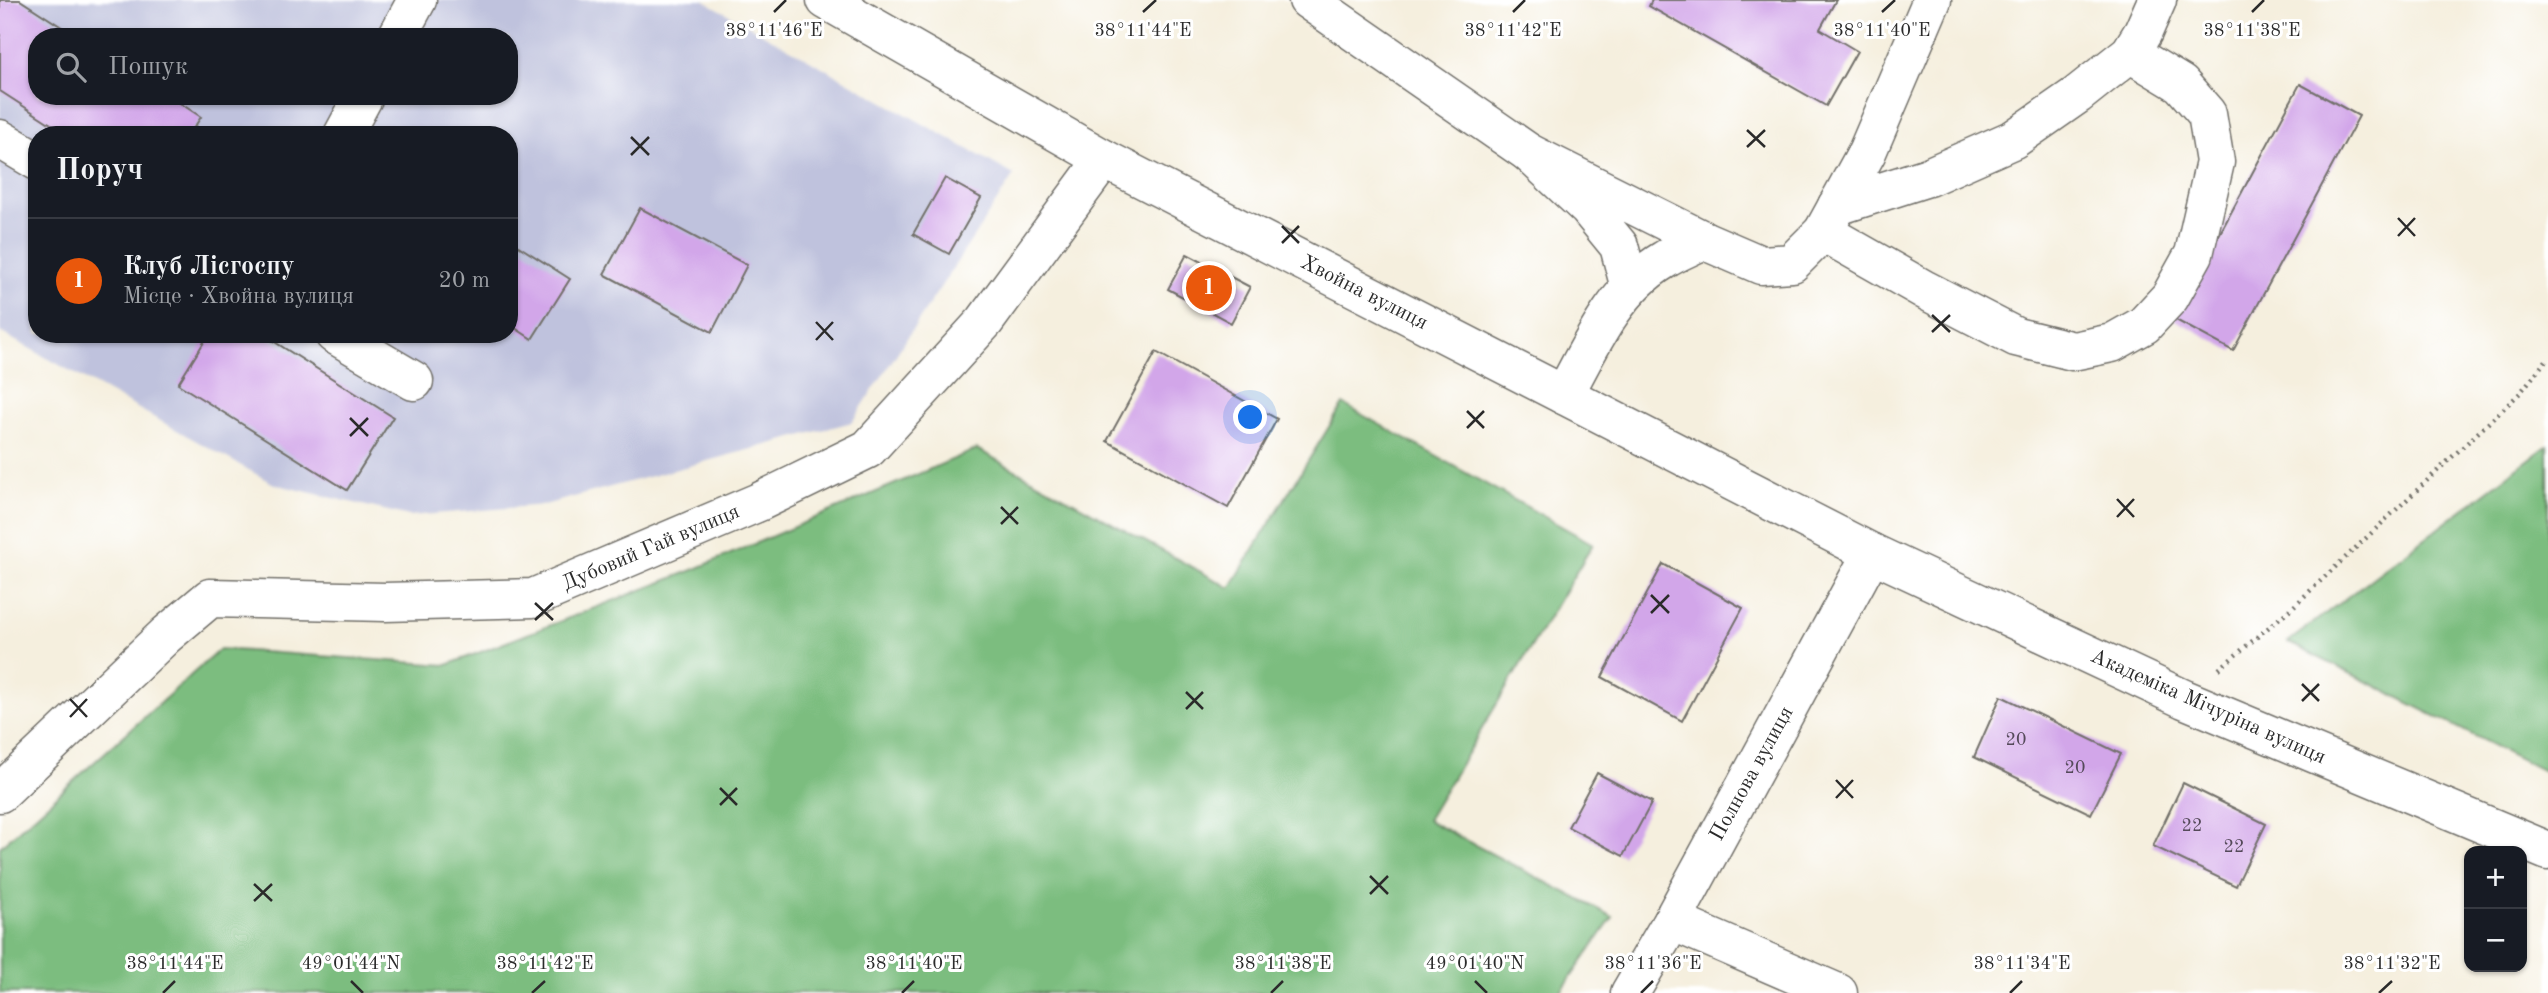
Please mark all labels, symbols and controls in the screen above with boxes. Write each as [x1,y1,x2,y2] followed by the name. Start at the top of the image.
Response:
[726,22,822,40] text: 38°11'46"E
[1095,22,1191,40] text: 38°11'44"E
[1465,22,1561,40] text: 38°11'42"E
[1834,22,1930,40] text: 38°11'40"E
[2204,22,2300,40] text: 38°11'38"E
[28,28,518,105] search box
[52,48,90,86] icon: search
[108,54,188,80] text: Пошук
[56,156,143,186] text: Поруч
[1297,252,1431,334] street label: Хвойна вулиця
[123,254,295,280] text: Клуб Лісгоспу
[1186,262,1232,314] pin: 1
[72,269,86,292] text: 1
[439,269,490,292] text: 20 m
[123,285,354,308] text: Місце · Хвойна вулиця
[1233,400,1267,434] your location
[559,501,743,595] street label: Дубовий Гай вулиця
[2087,646,2329,768] street label: Академіка Мічуріна вулиця
[1706,703,1798,845] street label: Полнова вулиця
[2006,731,2026,749] house number: 20
[2065,759,2085,777] house number: 20
[2182,817,2202,835] house number: 22
[2224,838,2244,856] house number: 22
[2464,846,2527,972] map controls
[2464,846,2527,909] button: +
[2464,909,2527,972] button: −
[127,955,223,973] text: 38°11'44"E
[302,955,400,973] text: 49°01'44"N
[497,955,593,973] text: 38°11'42"E
[866,955,962,973] text: 38°11'40"E
[1235,955,1331,973] text: 38°11'38"E
[1426,955,1524,973] text: 49°01'40"N
[1605,955,1701,973] text: 38°11'36"E
[1974,955,2070,973] text: 38°11'34"E
[2344,955,2440,973] text: 38°11'32"E

